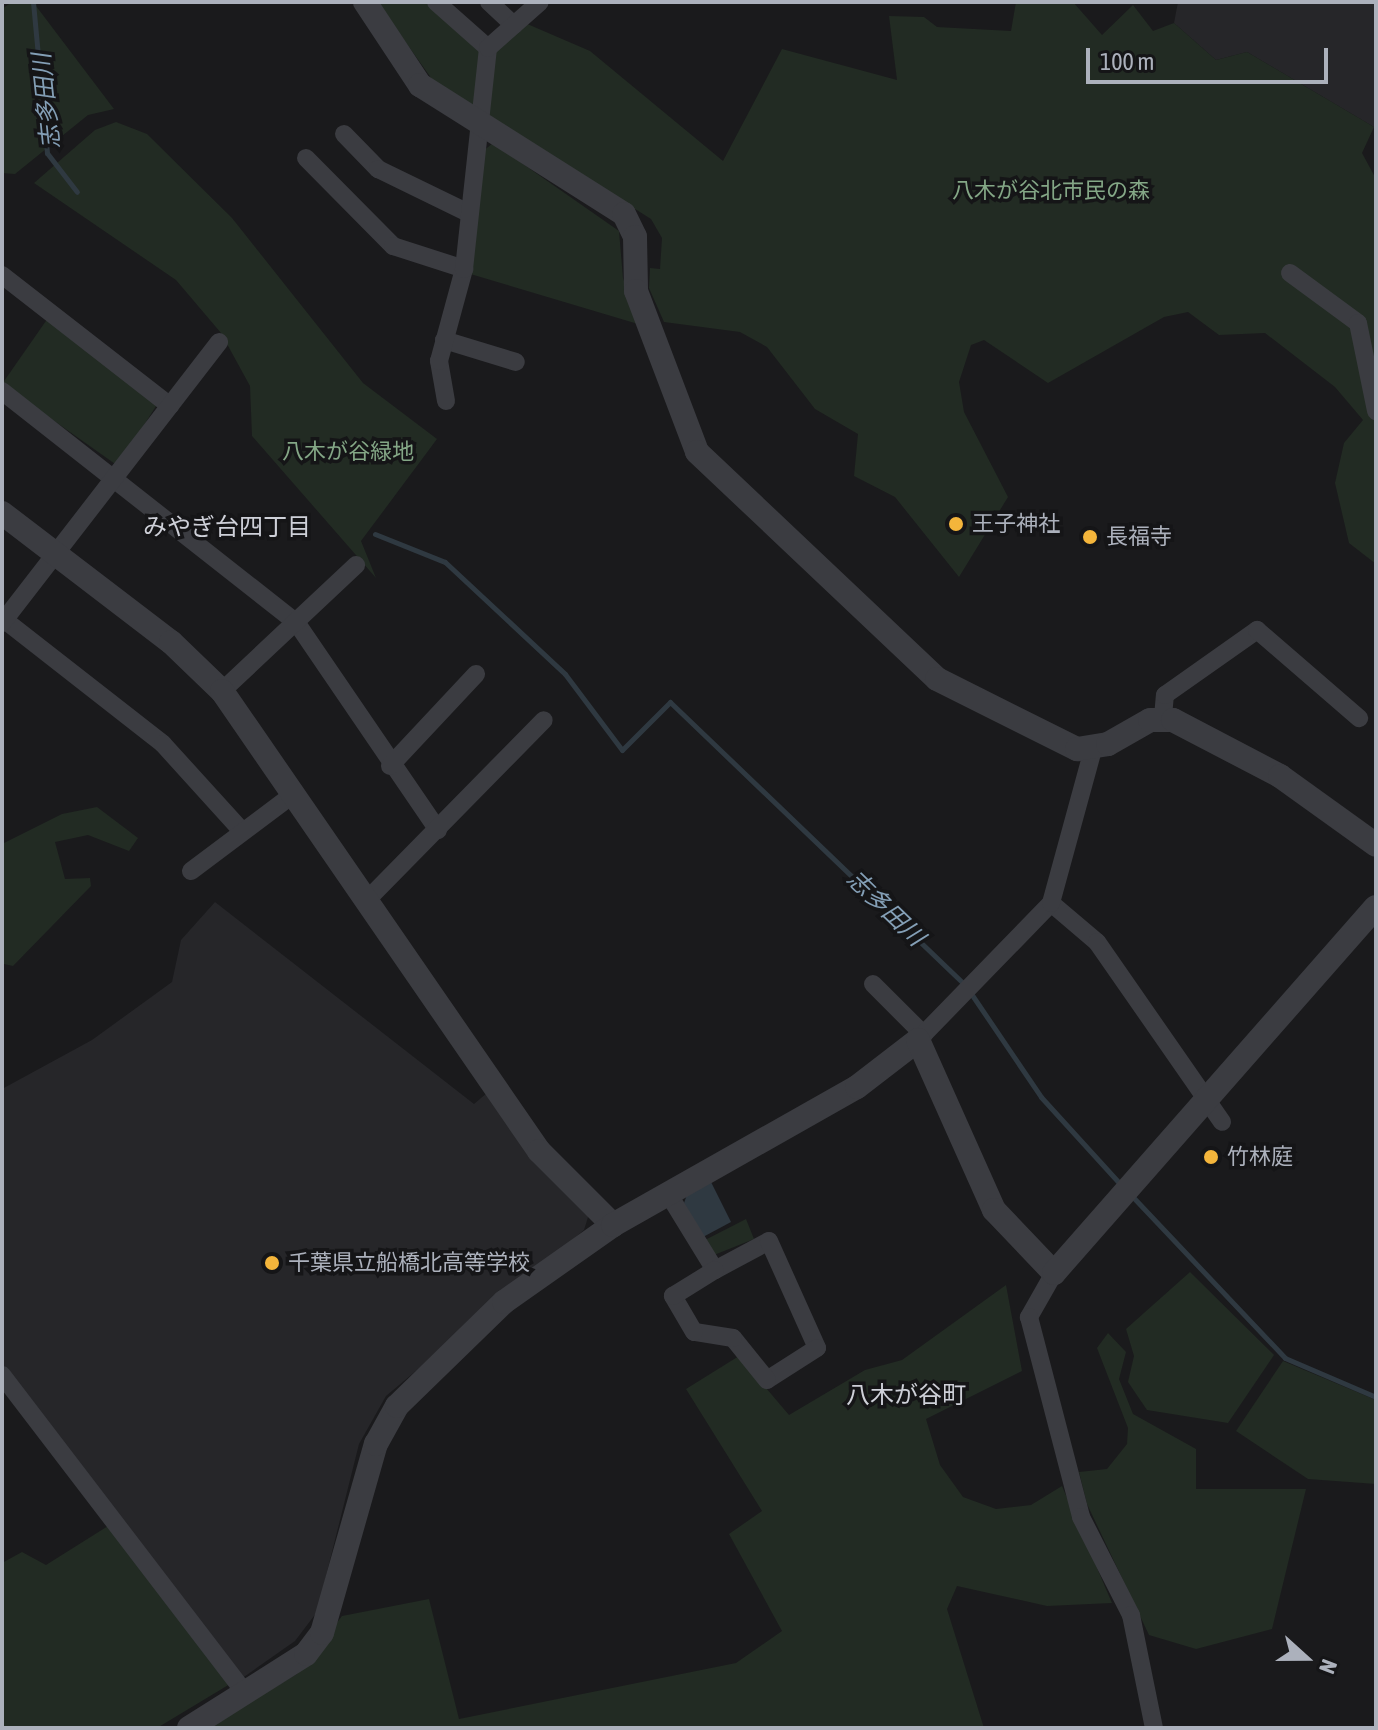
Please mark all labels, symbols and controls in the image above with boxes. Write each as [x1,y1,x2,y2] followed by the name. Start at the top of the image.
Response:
[1090,32,1332,82] scale bar
[1100,48,1154,75] text: 100 m
[27,52,65,150] water label: 志多田川
[952,178,1150,204] park label: 八木が谷北市民の森
[282,439,414,465] park label: 八木が谷緑地
[972,511,1060,537] place label: 王子神社
[143,513,311,541] district label: みやぎ台四丁目
[947,515,965,533] marker: 王子神社
[1106,524,1172,550] place label: 長福寺
[1081,528,1099,546] marker: 長福寺
[841,864,931,952] water label: 志多田川
[1227,1144,1293,1170] place label: 竹林庭
[1202,1148,1220,1166] marker: 竹林庭
[288,1250,530,1276] place label: 千葉県立船橋北高等学校
[263,1254,281,1272] marker: 千葉県立船橋北高等学校
[846,1381,966,1409] district label: 八木が谷町
[1266,1618,1346,1698] north arrow
[1314,1656,1343,1677] text: N

